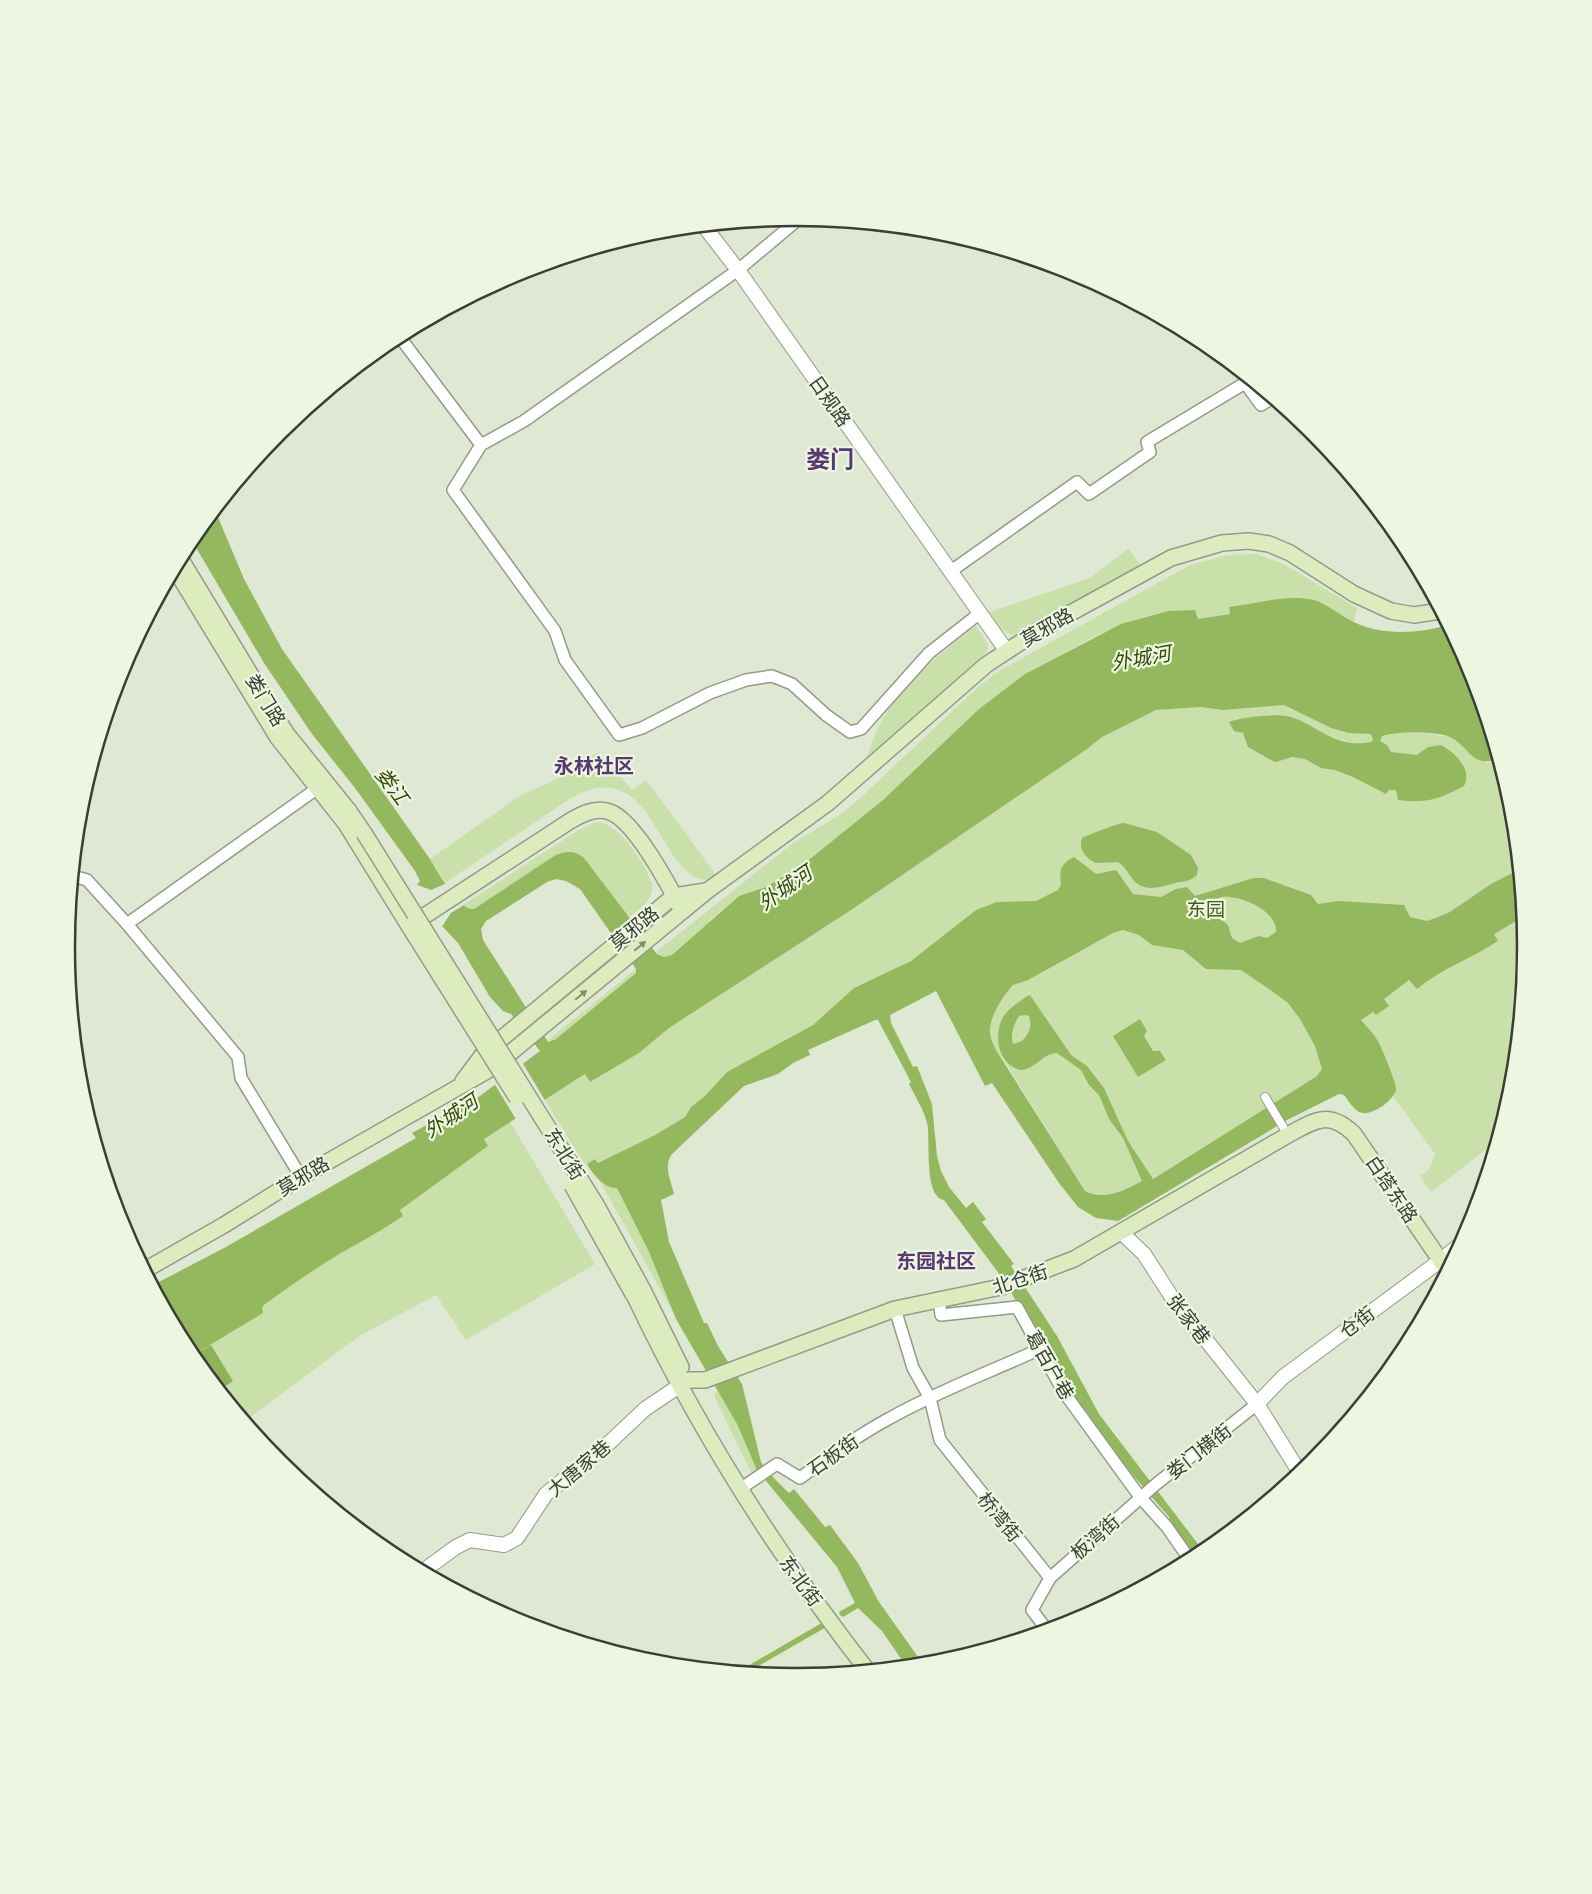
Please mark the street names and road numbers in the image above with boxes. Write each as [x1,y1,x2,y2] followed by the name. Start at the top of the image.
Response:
[803,371,855,432] street label: 日规路
[1017,603,1078,653] street label: 莫邪路
[240,670,290,731] street label: 娄门路
[605,902,664,956] street label: 莫邪路
[539,1124,589,1185] street label: 东北街
[1360,1151,1422,1228] street label: 白塔东路
[273,1152,334,1202] street label: 莫邪路
[989,1260,1051,1300] street label: 北仓街
[1161,1290,1215,1350] street label: 张家巷
[1335,1302,1380,1344] street label: 仓街
[1020,1327,1079,1404] street label: 葛百户巷
[1162,1419,1237,1485] street label: 娄门横街
[803,1430,864,1482] street label: 石板街
[543,1435,616,1502] street label: 大唐家巷
[972,1488,1026,1547] street label: 桥湾街
[1066,1510,1125,1566] street label: 板湾街
[774,1551,827,1612] street label: 东北街

